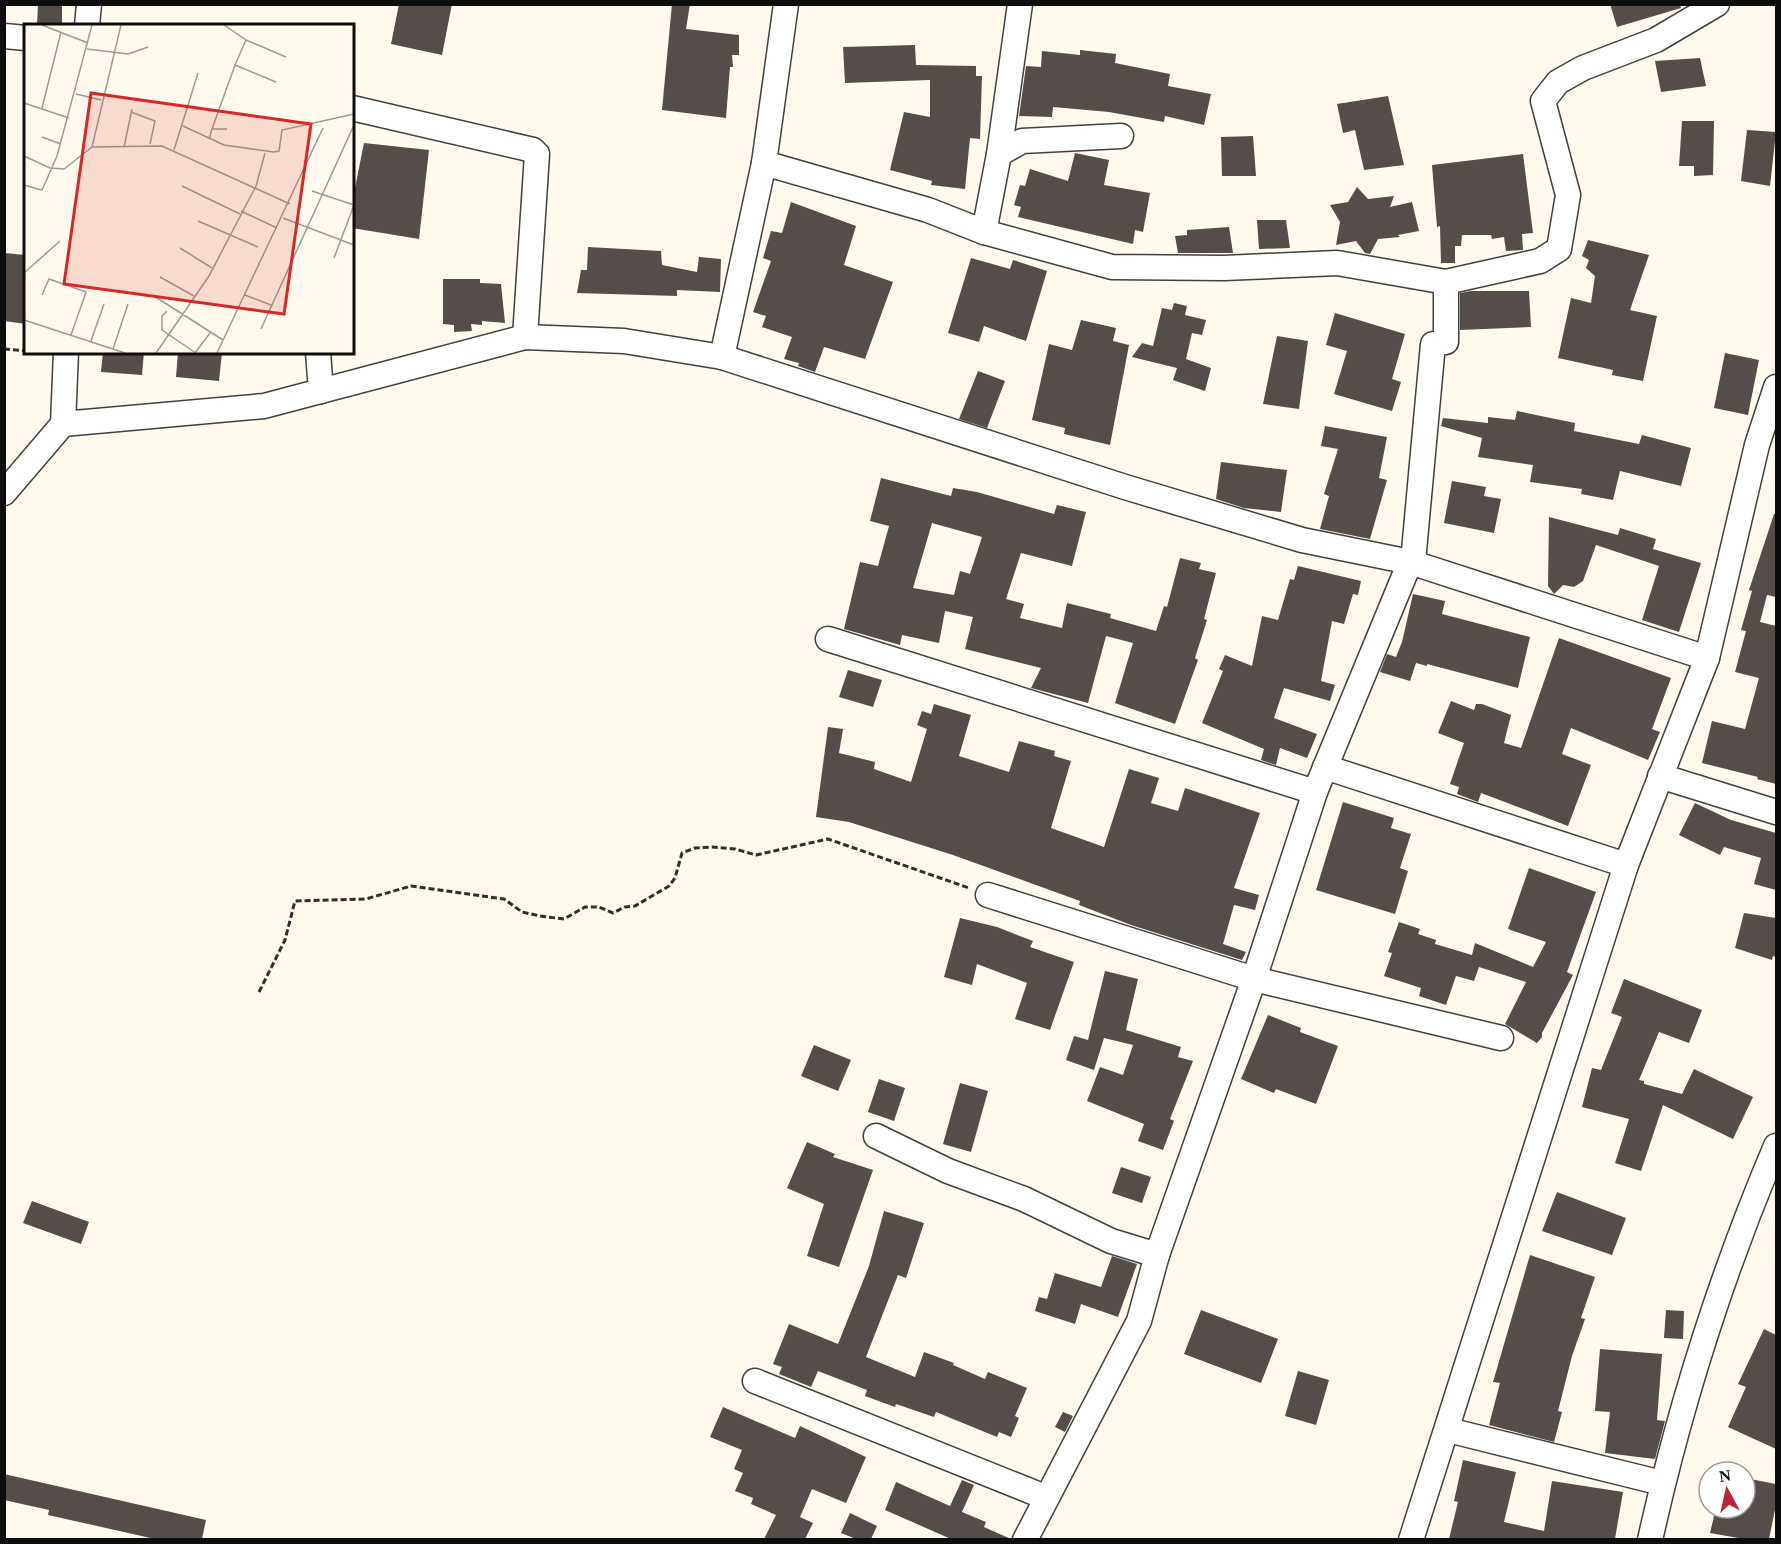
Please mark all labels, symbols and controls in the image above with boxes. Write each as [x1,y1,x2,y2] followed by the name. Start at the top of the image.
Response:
[24,24,354,354] inset map
[1697,1460,1757,1520] north arrow
[1718,1466,1732,1485] text: N

